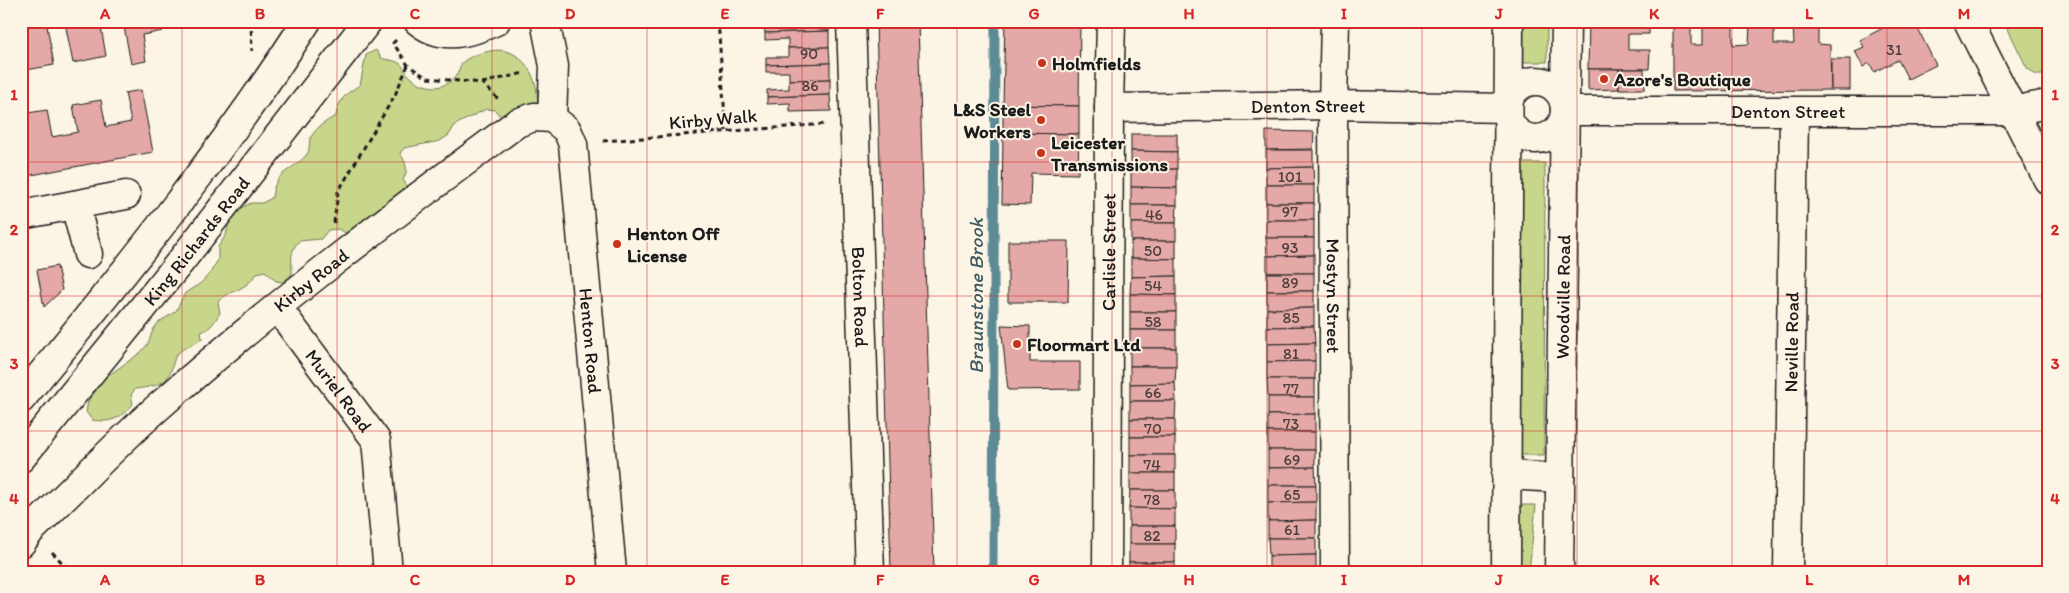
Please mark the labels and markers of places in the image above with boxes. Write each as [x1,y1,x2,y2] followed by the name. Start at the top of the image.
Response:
[1052,52,1142,75] place label: Holmfields
[1036,57,1048,69] marker: Holmfields
[1613,68,1751,91] place label: Azore's Boutique
[1598,73,1610,85] marker: Azore's Boutique
[953,98,1032,143] place label: L&S Steel Workers
[1035,114,1047,126] marker: L&S Steel Workers
[1050,131,1169,176] place label: Leicester Transmissions
[1035,147,1047,159] marker: Leicester Transmissions
[627,222,721,267] place label: Henton Off License
[611,238,623,250] marker: Henton Off License
[1027,333,1141,356] place label: Floormart Ltd
[1011,338,1023,350] marker: Floormart Ltd

